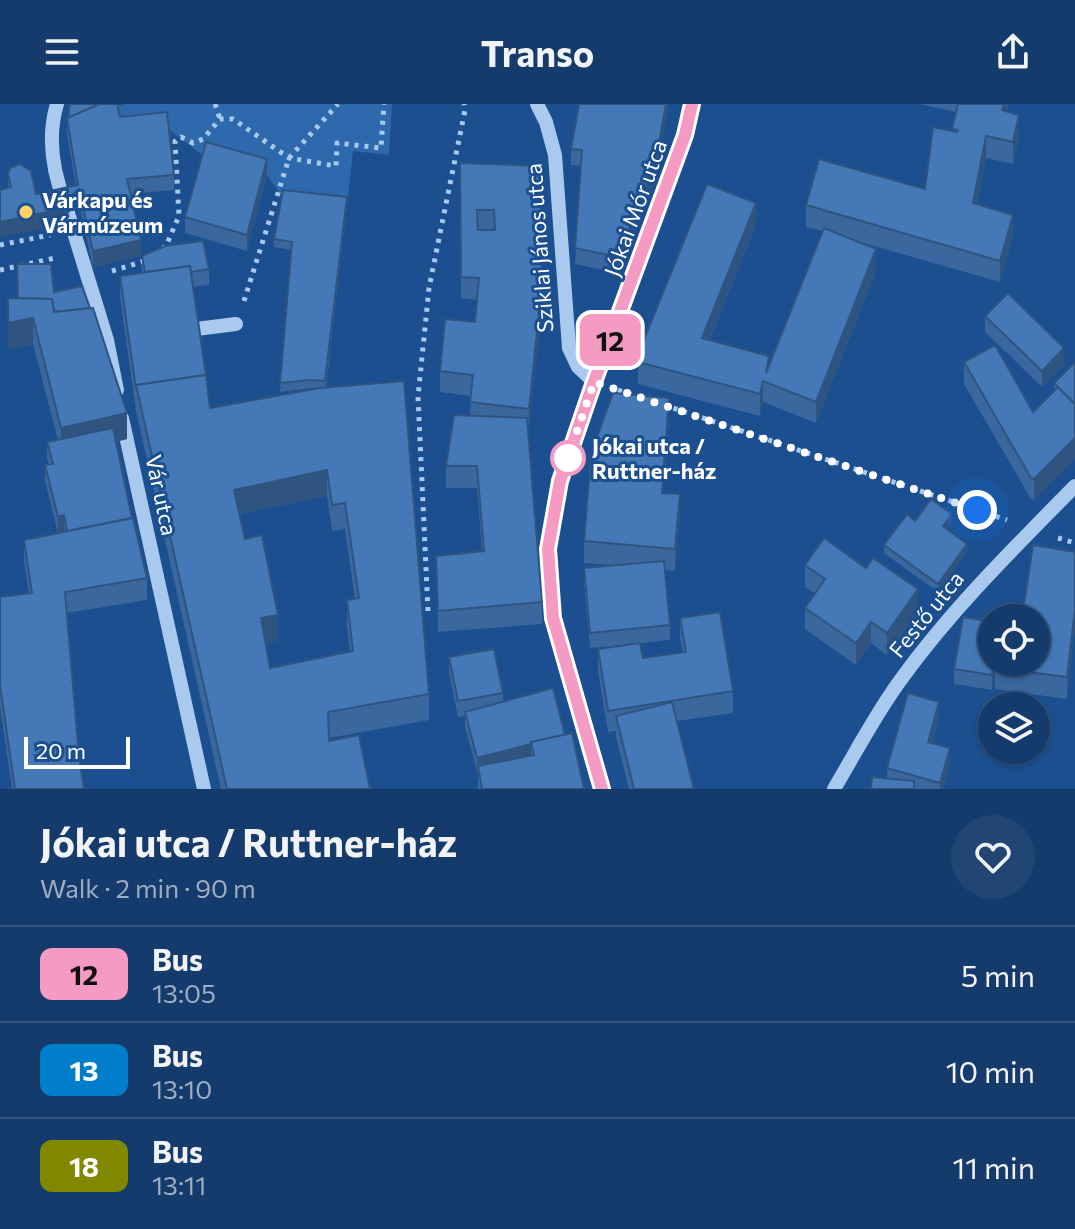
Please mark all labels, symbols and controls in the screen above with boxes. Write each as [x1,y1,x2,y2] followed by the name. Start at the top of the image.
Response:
[40,30,84,74] icon: menu
[481,30,594,74] text: Transo
[991,30,1035,74] icon: share
[598,136,672,280] street label: Jókai Mór utca
[520,163,558,333] street label: Sziklai János utca
[42,186,163,238] place label: Várkapu és Vármúzeum
[17,203,35,221] marker: Várkapu és Vármúzeum
[574,314,646,366] line badge: 12
[596,323,624,357] text: 12
[592,432,716,484] place label: Jókai utca / Ruttner-ház
[551,441,585,475] marker: Jókai utca / Ruttner-ház
[140,452,184,538] street label: Vár utca
[957,490,997,530] your location
[883,565,969,663] street label: Festő utca
[978,604,1050,764] map controls
[978,604,1050,676] button: locate
[978,692,1050,764] button: layers
[24,733,130,769] scale bar
[36,737,86,764] text: 20 m
[951,815,1035,899] button: heart
[40,818,457,865] text: Jókai utca / Ruttner-ház
[40,872,256,903] text: Walk · 2 min · 90 m
[152,940,203,977] text: Bus
[961,956,1035,993] text: 5 min
[70,957,98,991] text: 12
[152,977,216,1008] text: 13:05
[152,1036,203,1073] text: Bus
[946,1052,1035,1089] text: 10 min
[70,1053,98,1087] text: 13
[152,1073,212,1104] text: 13:10
[152,1132,203,1169] text: Bus
[953,1148,1035,1185] text: 11 min
[69,1149,99,1183] text: 18
[152,1169,206,1200] text: 13:11

